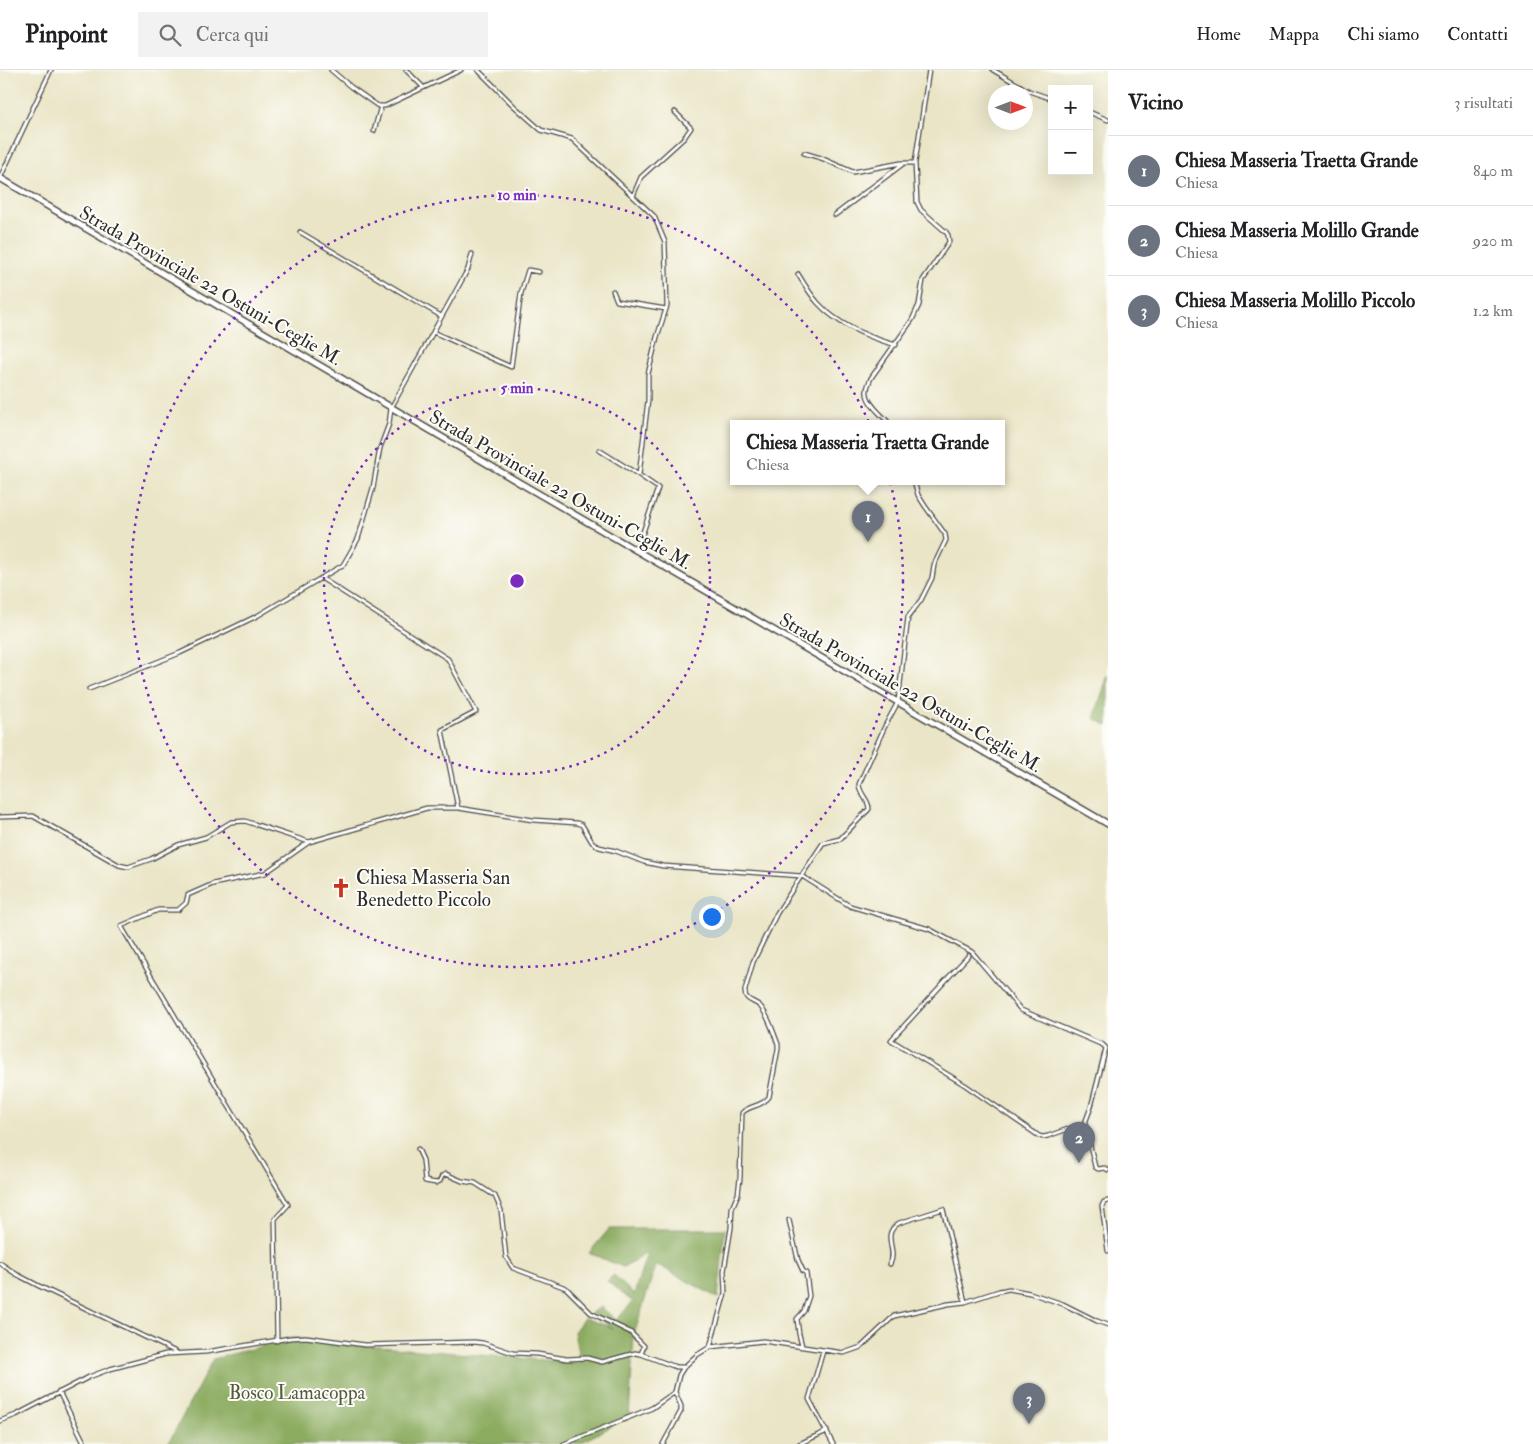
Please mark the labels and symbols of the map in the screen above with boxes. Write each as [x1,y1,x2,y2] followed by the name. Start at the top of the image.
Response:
[988,85,1033,130] north arrow
[497,186,537,205] text: 10 min
[75,201,346,371] street label: Strada Provinciale 22 Ostuni-Ceglie M.
[500,379,534,398] text: 5 min
[425,405,696,575] street label: Strada Provinciale 22 Ostuni-Ceglie M.
[852,501,884,542] pin: 1
[508,572,526,590] centre of rings
[775,608,1046,778] street label: Strada Provinciale 22 Ostuni-Ceglie M.
[356,866,510,912] place label: Chiesa Masseria San Benedetto Piccolo
[330,877,352,899] church icon: Chiesa Masseria San Benedetto Piccolo
[699,904,725,930] your location
[1063,1122,1095,1163] pin: 2
[229,1381,366,1406] park label: Bosco Lamacoppa
[1013,1383,1045,1424] pin: 3

